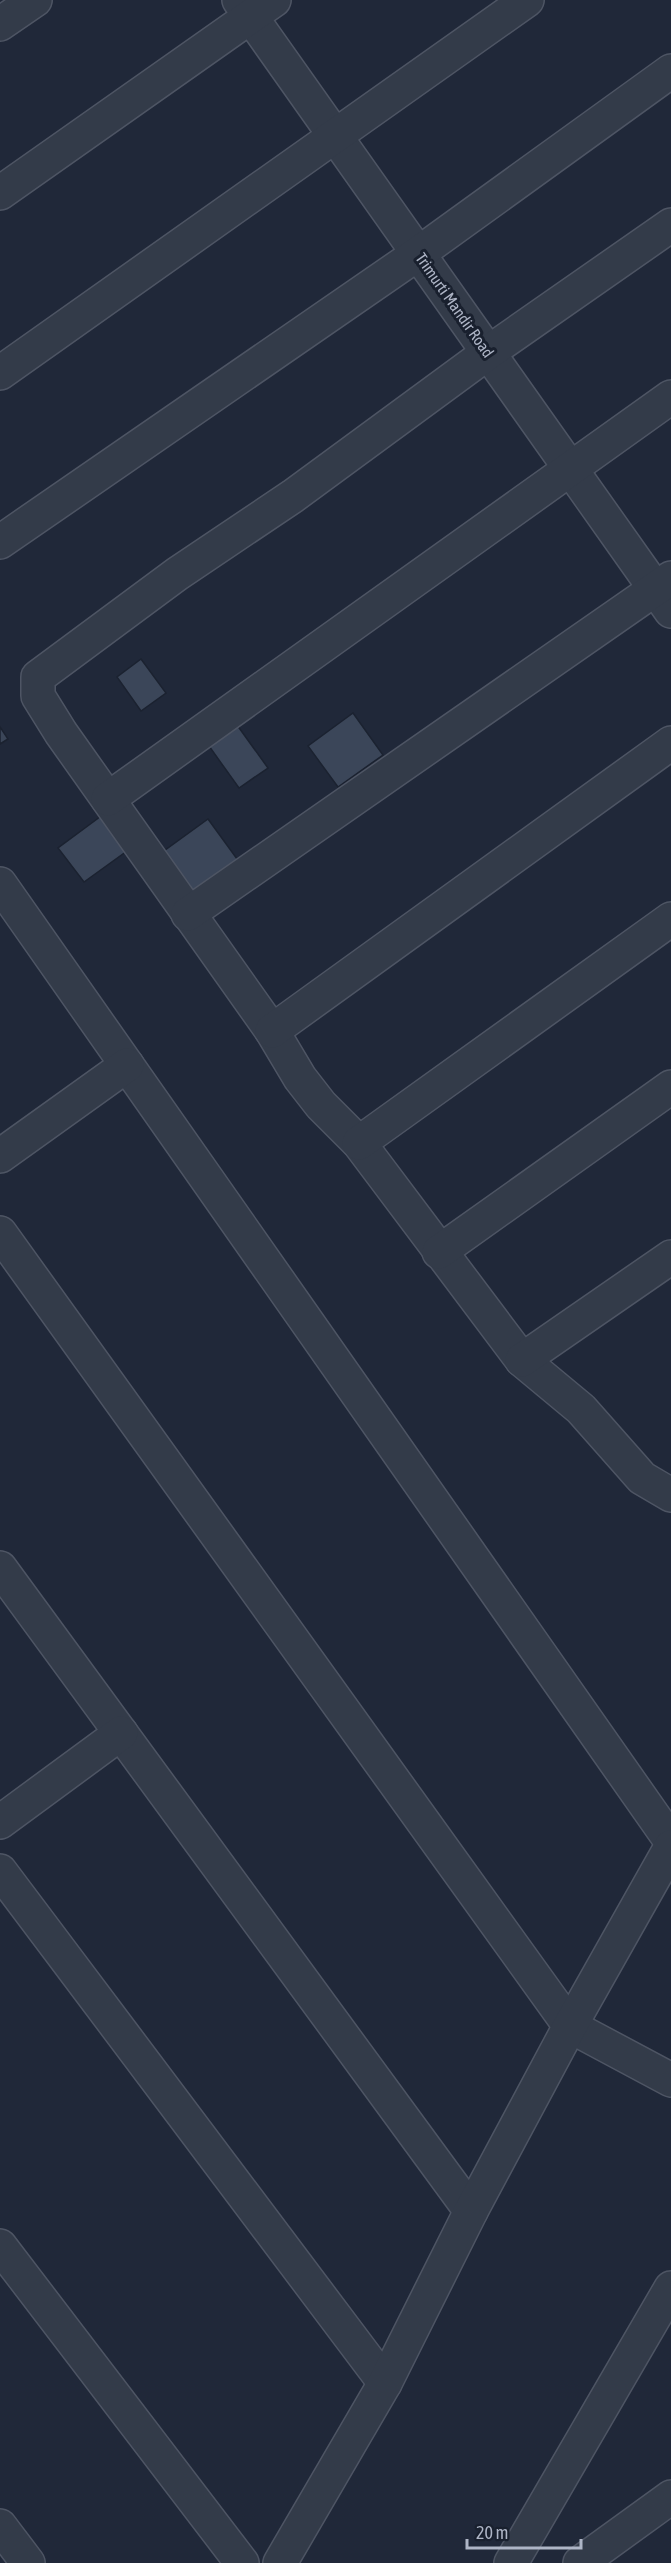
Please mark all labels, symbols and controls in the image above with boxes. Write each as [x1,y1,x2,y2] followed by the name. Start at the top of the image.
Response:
[412,249,498,361] street label: Trimurti Mandir Road
[467,2512,581,2550] scale bar
[476,2522,508,2543] text: 20 m

